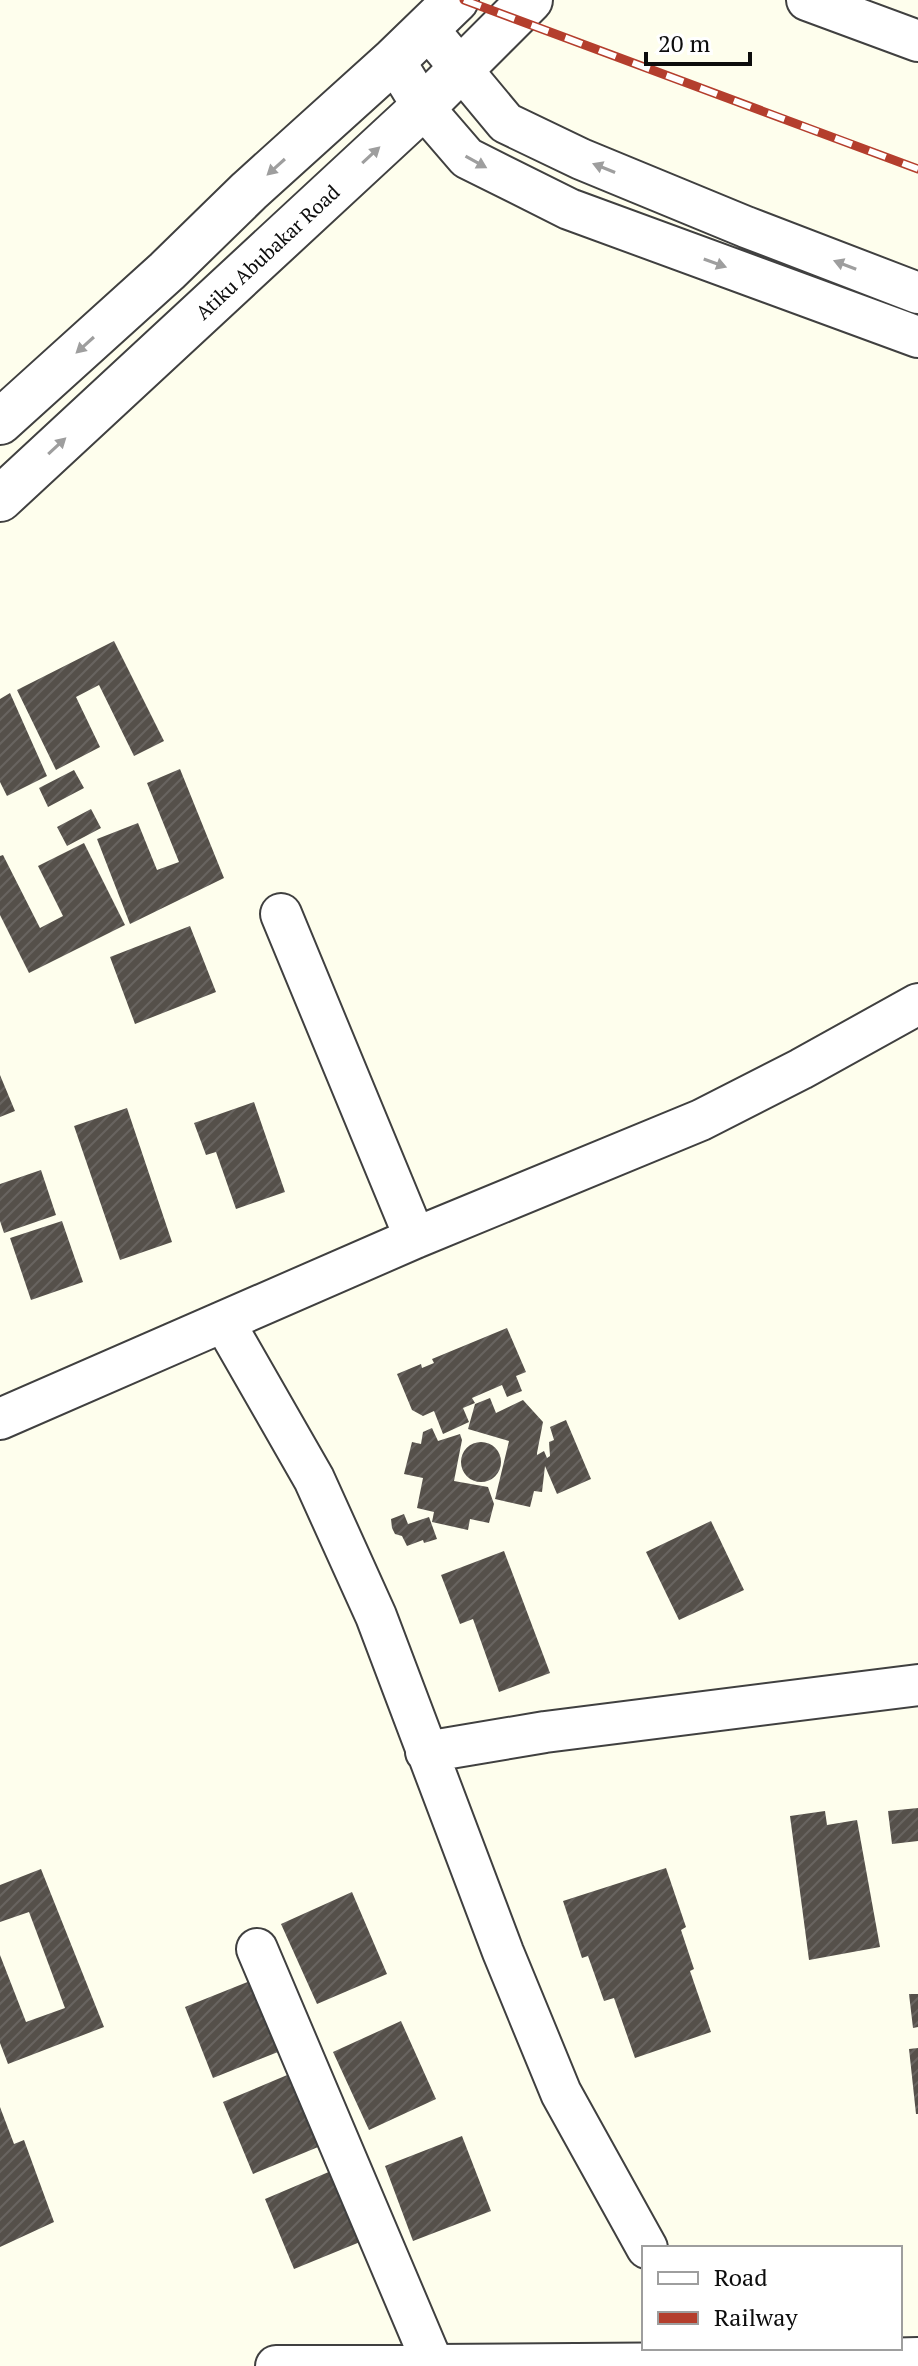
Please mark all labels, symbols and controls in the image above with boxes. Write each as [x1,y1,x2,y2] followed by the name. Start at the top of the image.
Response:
[646,16,750,66] scale bar
[658,27,710,59] text: 20 m
[361,146,380,164] one-way arrow
[465,155,487,169] one-way arrow
[266,158,285,176] one-way arrow
[592,162,616,175] one-way arrow
[189,178,345,325] street label: Atiku Abubakar Road
[704,257,728,270] one-way arrow
[833,258,857,271] one-way arrow
[76,335,95,353] one-way arrow
[47,437,66,455] one-way arrow
[642,2246,902,2350] legend
[714,2261,768,2293] text: Road
[714,2301,798,2333] text: Railway

